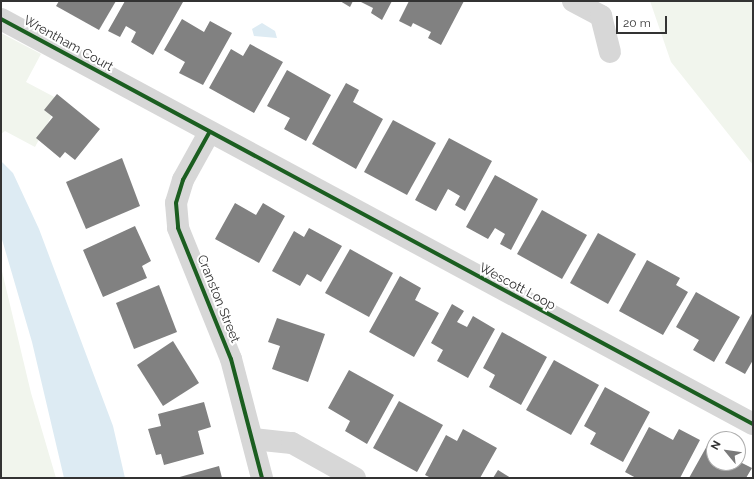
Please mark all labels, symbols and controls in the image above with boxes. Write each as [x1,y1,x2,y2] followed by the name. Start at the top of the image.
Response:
[618,8,669,34] scale bar
[20,13,116,75] street label: Wrentham Court
[623,16,651,30] text: 20 m
[193,253,243,345] street label: Cranston Street
[476,260,558,314] street label: Wescott Loop
[706,431,746,471] north arrow
[708,439,724,452] text: N

